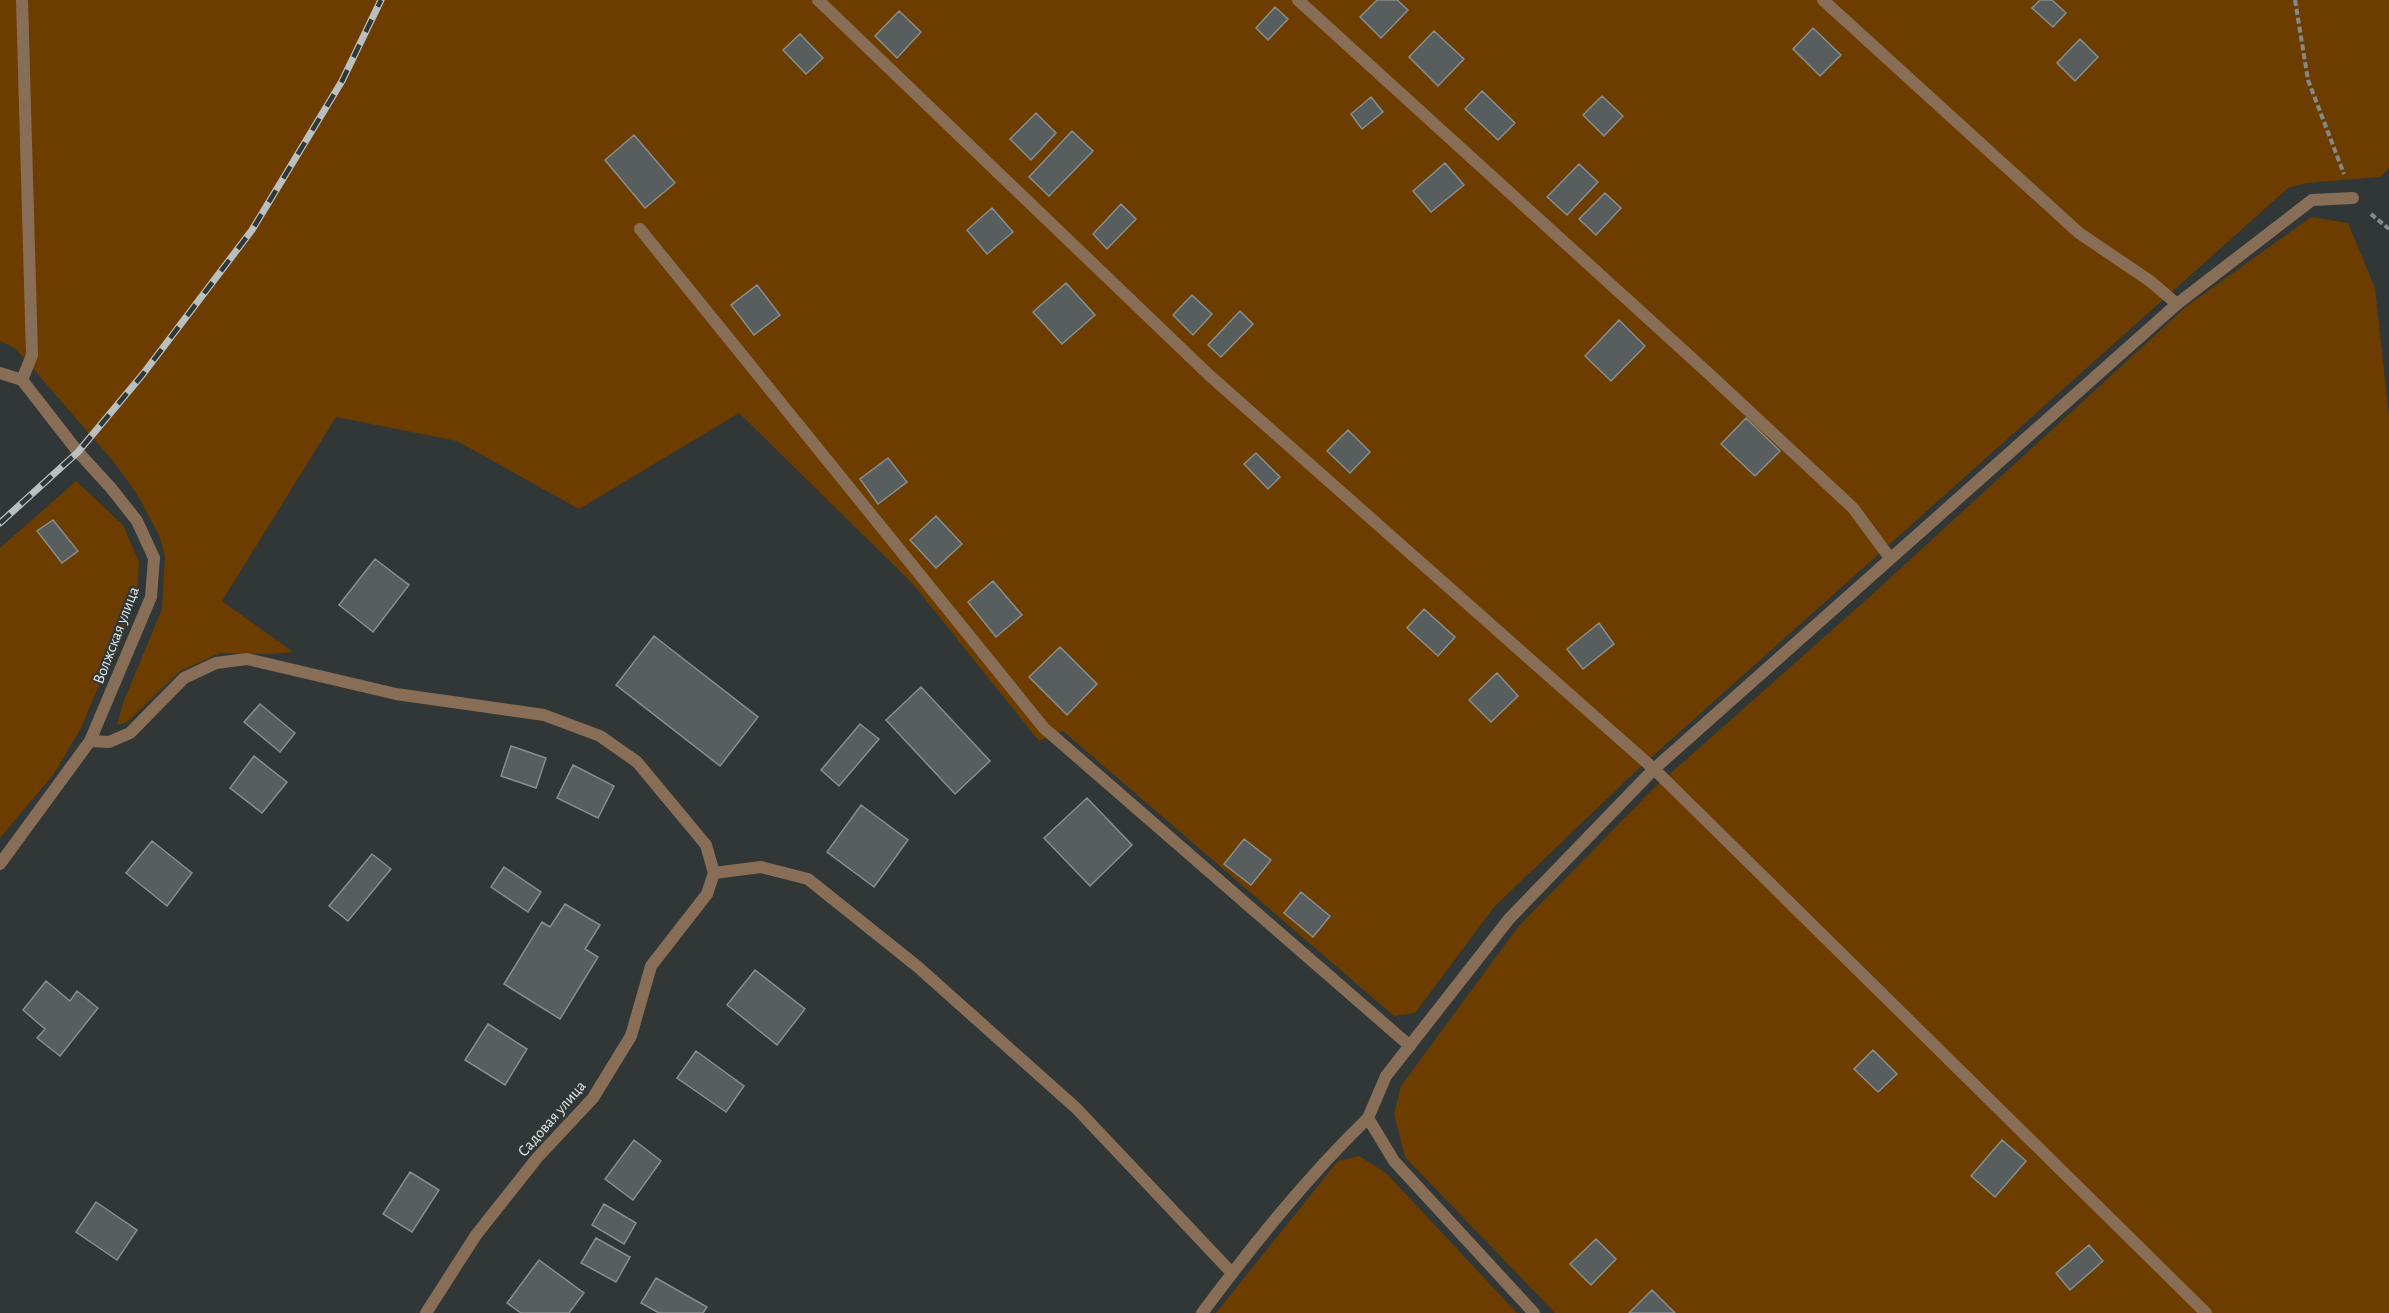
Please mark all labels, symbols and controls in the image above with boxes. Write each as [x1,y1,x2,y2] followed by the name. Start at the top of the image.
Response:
[90,585,143,687] street label: Волжская улица
[515,1078,590,1160] street label: Садовая улица

